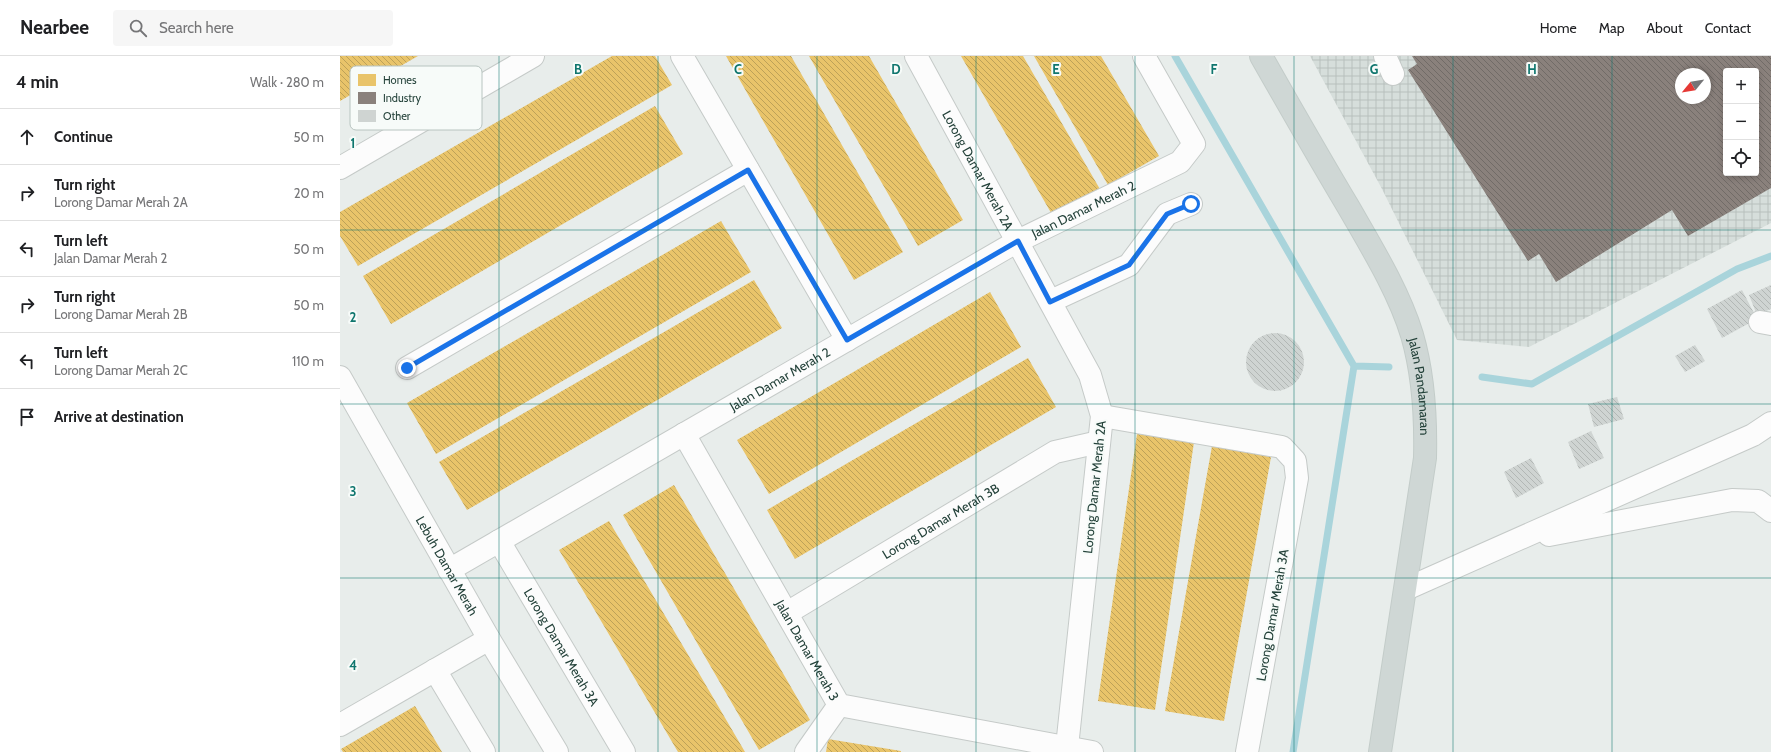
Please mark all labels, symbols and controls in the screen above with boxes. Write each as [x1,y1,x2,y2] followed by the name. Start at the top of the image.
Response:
[113,10,393,46] search box
[20,16,89,39] text: Nearbee
[127,17,149,39] icon: search
[159,19,234,37] text: Search here
[1540,19,1577,37] text: Home
[1599,19,1624,37] text: Map
[1646,19,1683,37] text: About
[1705,19,1751,37] text: Contact
[574,61,582,77] text: B
[734,61,742,77] text: C
[891,61,901,77] text: D
[1052,61,1060,77] text: E
[1211,61,1218,77] text: F
[1370,61,1379,77] text: G
[1527,61,1537,77] text: H
[350,66,482,130] legend
[1675,68,1711,104] north arrow
[1723,68,1759,176] map controls
[1723,68,1759,104] button: +
[16,72,59,92] text: 4 min
[383,73,417,87] text: Homes
[250,74,324,90] text: Walk · 280 m
[383,91,421,105] text: Industry
[1723,104,1759,140] button: −
[939,108,1017,233] street label: Lorong Damar Merah 2A
[383,109,411,123] text: Other
[16,126,38,148] icon: ahead
[54,128,113,146] text: Continue
[294,129,324,145] text: 50 m
[351,135,355,151] text: 1
[1723,140,1759,176] button: locate
[54,176,115,194] text: Turn right
[1028,177,1138,242] street label: Jalan Damar Merah 2
[16,182,38,204] icon: right
[294,185,324,201] text: 20 m
[54,194,188,210] text: Lorong Damar Merah 2A
[1182,195,1200,213] route start
[54,232,108,250] text: Turn left
[16,238,38,260] icon: left
[294,241,324,257] text: 50 m
[54,250,167,266] text: Jalan Damar Merah 2
[54,288,115,306] text: Turn right
[16,294,38,316] icon: right
[294,297,324,313] text: 50 m
[54,306,187,322] text: Lorong Damar Merah 2B
[350,309,357,325] text: 2
[1405,335,1433,435] street label: Jalan Pandamaran
[726,343,833,415] street label: Jalan Damar Merah 2
[54,344,108,362] text: Turn left
[16,350,38,372] icon: left
[292,353,324,369] text: 110 m
[398,359,416,377] route end
[54,362,188,378] text: Lorong Damar Merah 2C
[16,406,38,428] icon: arrive
[54,408,184,426] text: Arrive at destination
[1079,420,1109,554] street label: Lorong Damar Merah 2A
[879,479,1002,562] street label: Lorong Damar Merah 3B
[349,483,357,499] text: 3
[413,513,482,618] street label: Lebuh Damar Merah
[1252,548,1292,682] street label: Lorong Damar Merah 3A
[521,585,603,709] street label: Lorong Damar Merah 3A
[772,596,843,703] street label: Jalan Damar Merah 3
[349,657,357,673] text: 4

